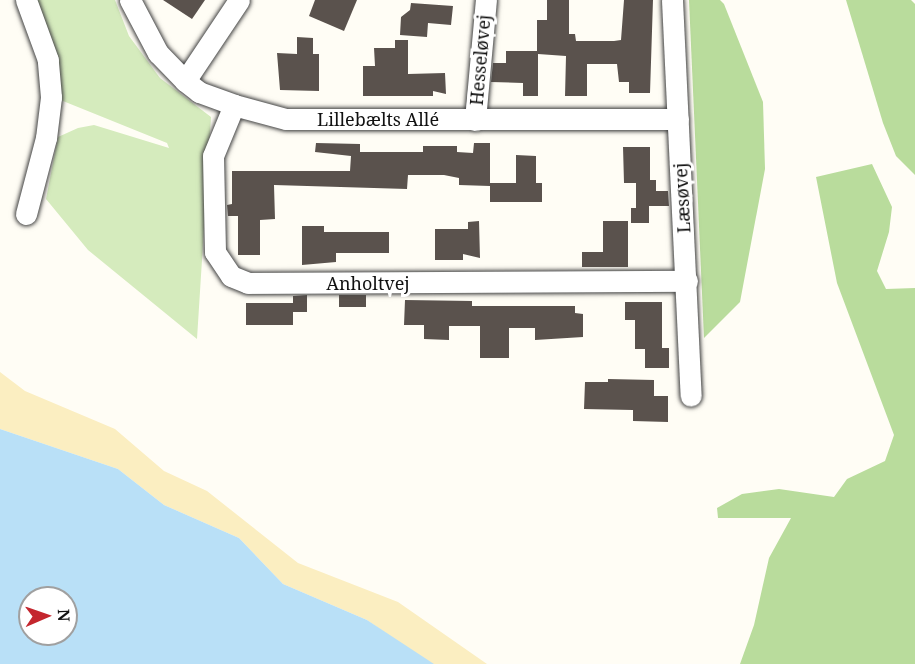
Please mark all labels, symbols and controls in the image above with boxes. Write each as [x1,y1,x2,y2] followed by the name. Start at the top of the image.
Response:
[465,14,495,106] street label: Hesseløvej
[317,108,439,130] street label: Lillebælts Allé
[669,162,695,234] street label: Læsøvej
[326,272,410,294] street label: Anholtvej
[18,586,78,646] north arrow
[53,609,75,622] text: N

